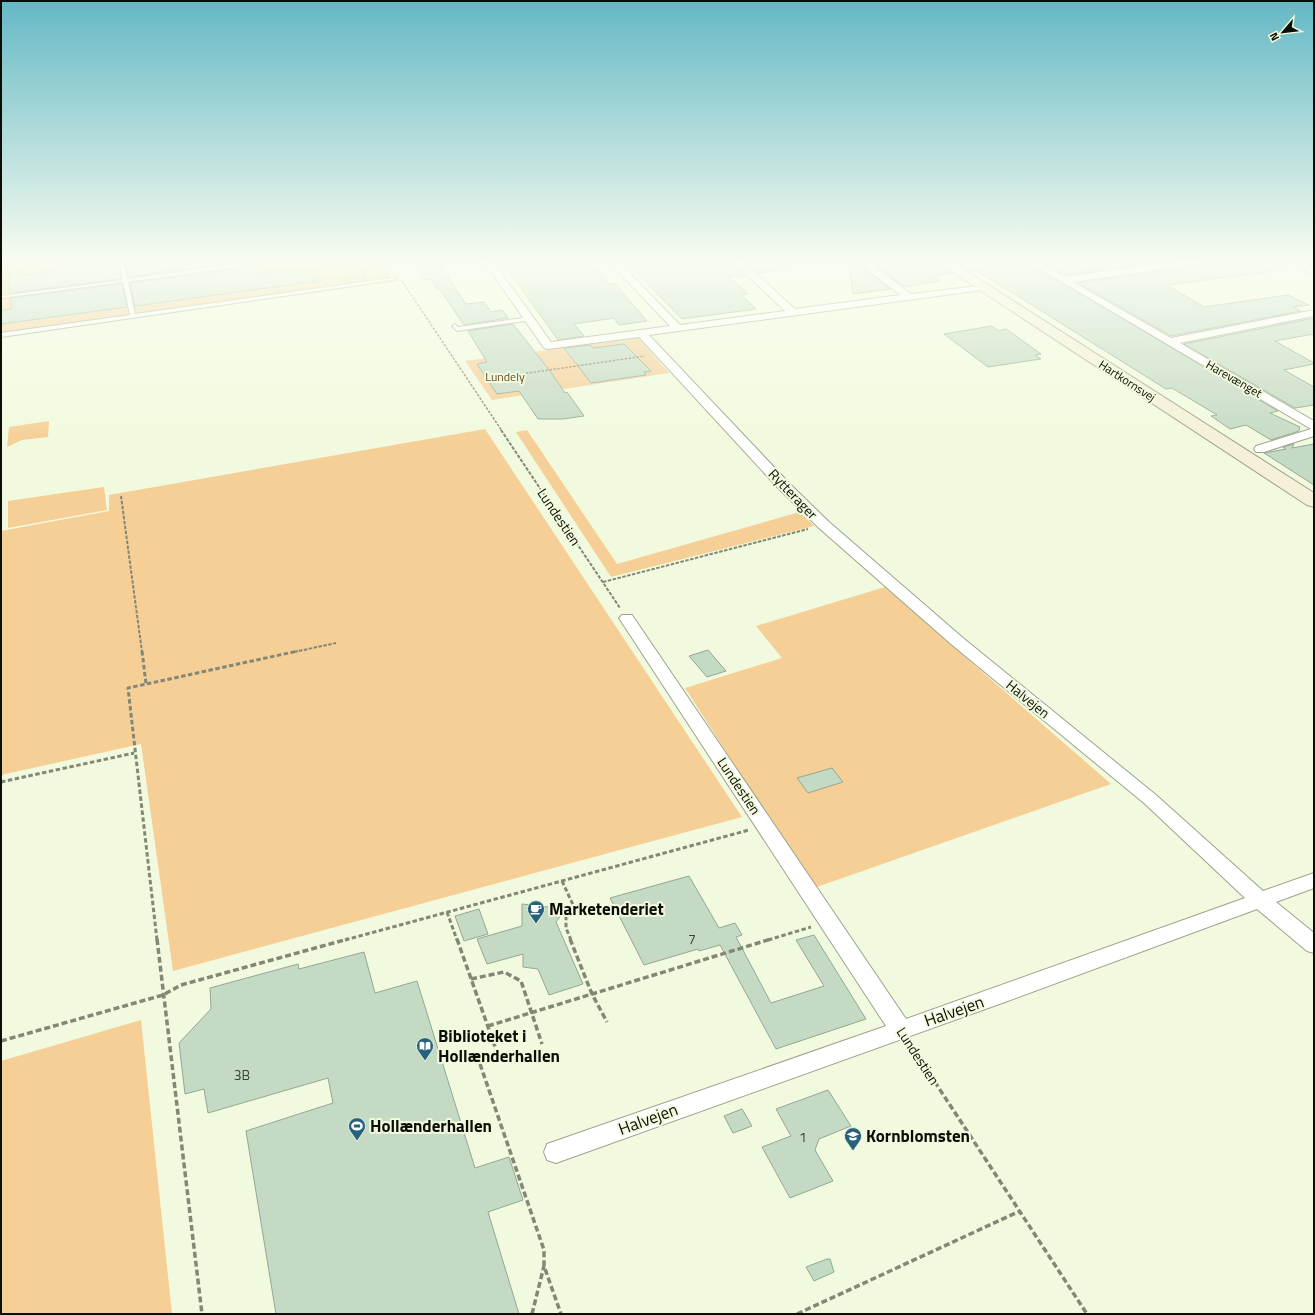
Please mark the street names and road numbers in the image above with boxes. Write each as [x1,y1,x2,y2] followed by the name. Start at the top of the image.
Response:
[1095,355,1160,406] street label: Hartkornsvej
[1203,355,1267,403] street label: Harevænget
[764,464,823,524] street label: Rytterager
[532,484,586,550] street label: Lundestien
[1002,674,1055,723] street label: Halvejen
[712,753,766,819] street label: Lundestien
[920,989,988,1033] street label: Halvejen
[892,1023,945,1089] street label: Lundestien
[614,1096,682,1142] street label: Halvejen

